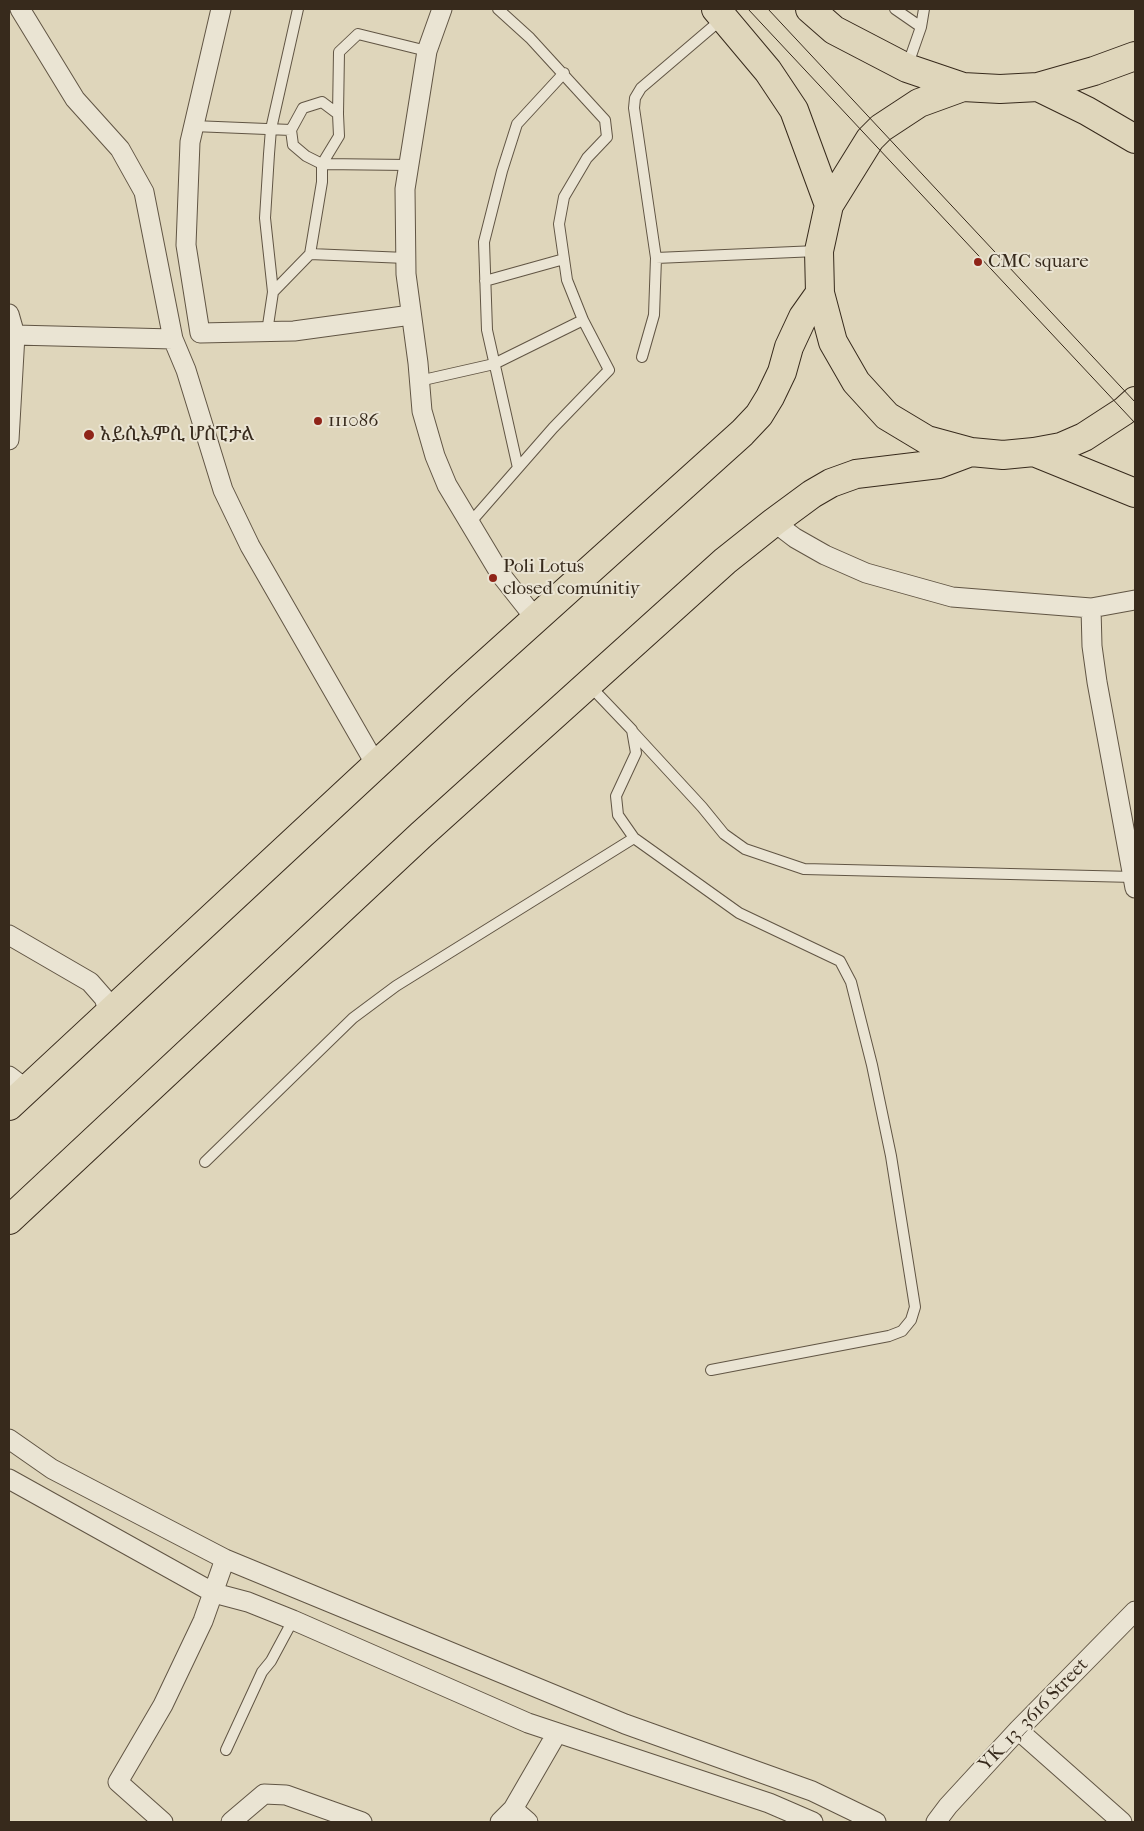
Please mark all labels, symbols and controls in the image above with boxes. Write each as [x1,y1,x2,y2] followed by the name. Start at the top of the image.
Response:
[988,251,1089,273] place label: CMC square
[972,256,984,268] marker: CMC square
[328,410,379,432] place label: 111086
[312,415,324,427] marker: 111086
[100,424,254,446] place label: አይሲኤምሲ ሆስፒታል
[82,428,96,442] marker: አይሲኤምሲ ሆስፒታል
[503,556,640,600] place label: Poli Lotus closed comunitiy
[487,572,499,584] marker: Poli Lotus closed comunitiy
[974,1654,1094,1776] street label: YK_13_3616 Street

